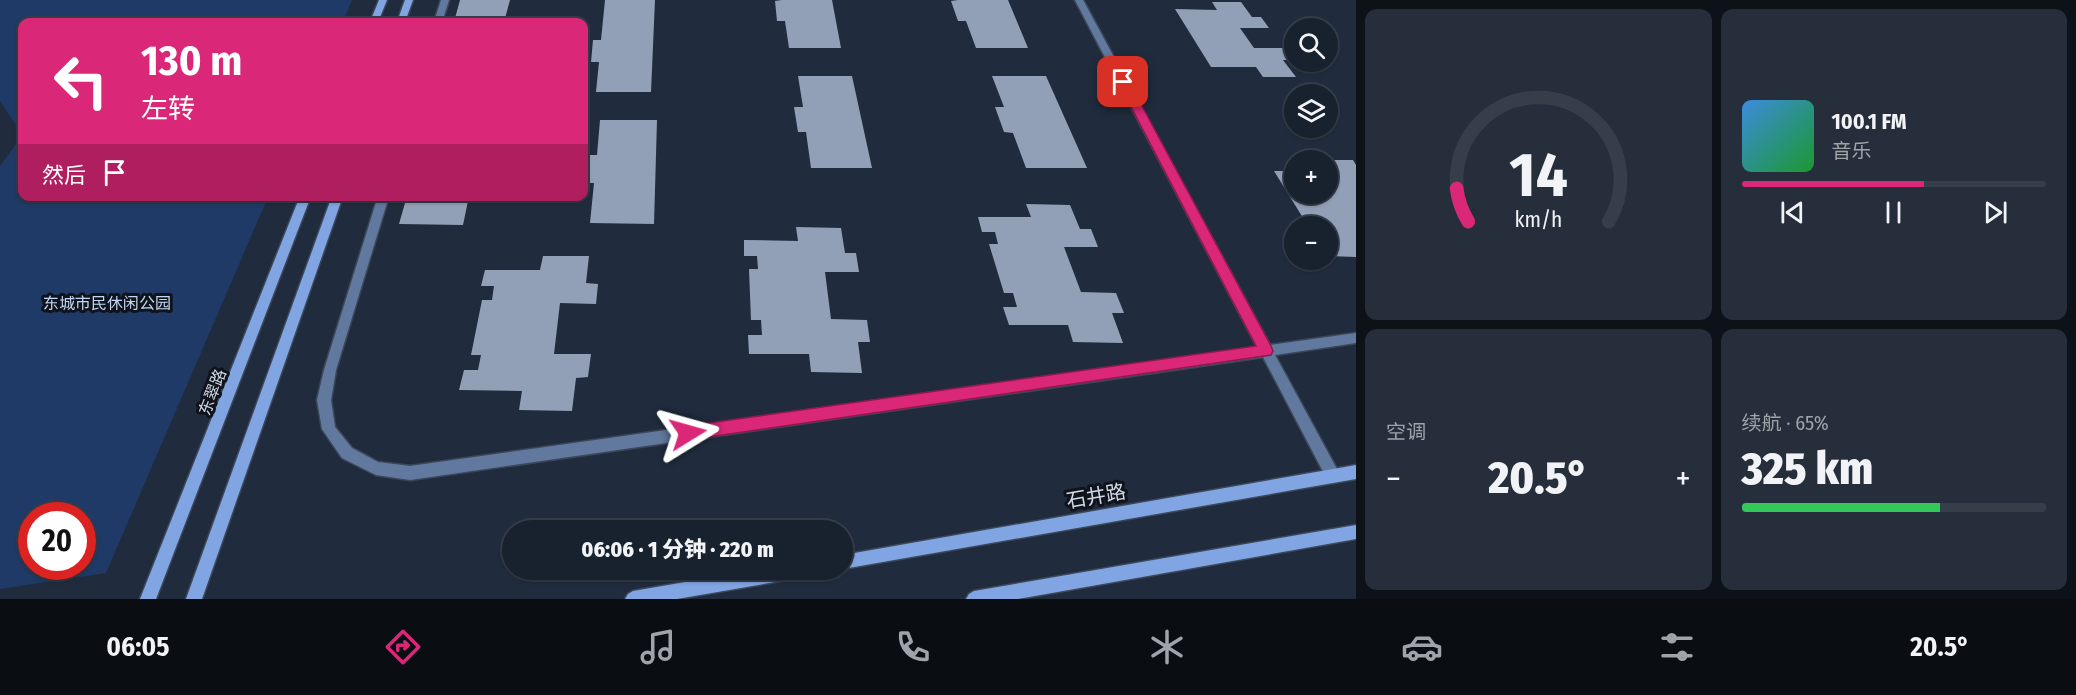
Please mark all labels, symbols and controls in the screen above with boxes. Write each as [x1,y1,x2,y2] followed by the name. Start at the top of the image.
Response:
[1284,18,1338,270] map controls
[1284,18,1338,72] button: search
[141,36,242,86] text: 130 m
[42,42,120,120] icon: left
[1097,56,1148,107] pin
[1106,65,1139,98] icon: arrive
[1284,84,1338,138] button: layers
[141,93,195,125] text: 左转
[1832,108,1907,135] text: 100.1 FM
[1509,138,1567,213] text: 14
[1832,139,1872,163] text: 音乐
[1284,150,1338,204] button: +
[98,156,131,189] icon: arrive
[42,162,86,189] text: 然后
[1776,196,1809,229] icon: previous
[1877,196,1910,229] icon: pause
[1979,196,2012,229] icon: next
[1514,207,1562,233] text: km/h
[1284,216,1338,270] button: −
[43,294,171,313] park label: 东城市民休闲公园
[195,366,230,418] street label: 东翠路
[656,401,720,465] position arrow
[1742,411,1829,435] text: 续航 · 65%
[1386,420,1426,444] text: 空调
[1742,442,1873,496] text: 325 km
[1488,451,1588,505] text: 20.5°
[1386,459,1401,499] text: −
[1675,459,1691,499] text: +
[1064,479,1128,513] street label: 石井路
[18,502,96,580] speed limit sign: 20
[581,536,774,563] text: 06:06 · 1 分钟 · 220 m
[382,626,424,668] icon: directions
[637,626,679,668] icon: music
[892,626,934,668] icon: phone
[1146,626,1188,668] icon: climate
[1401,626,1443,668] icon: car
[1656,626,1698,668] icon: filters
[106,631,169,663] text: 06:05
[1910,631,1970,663] text: 20.5°

